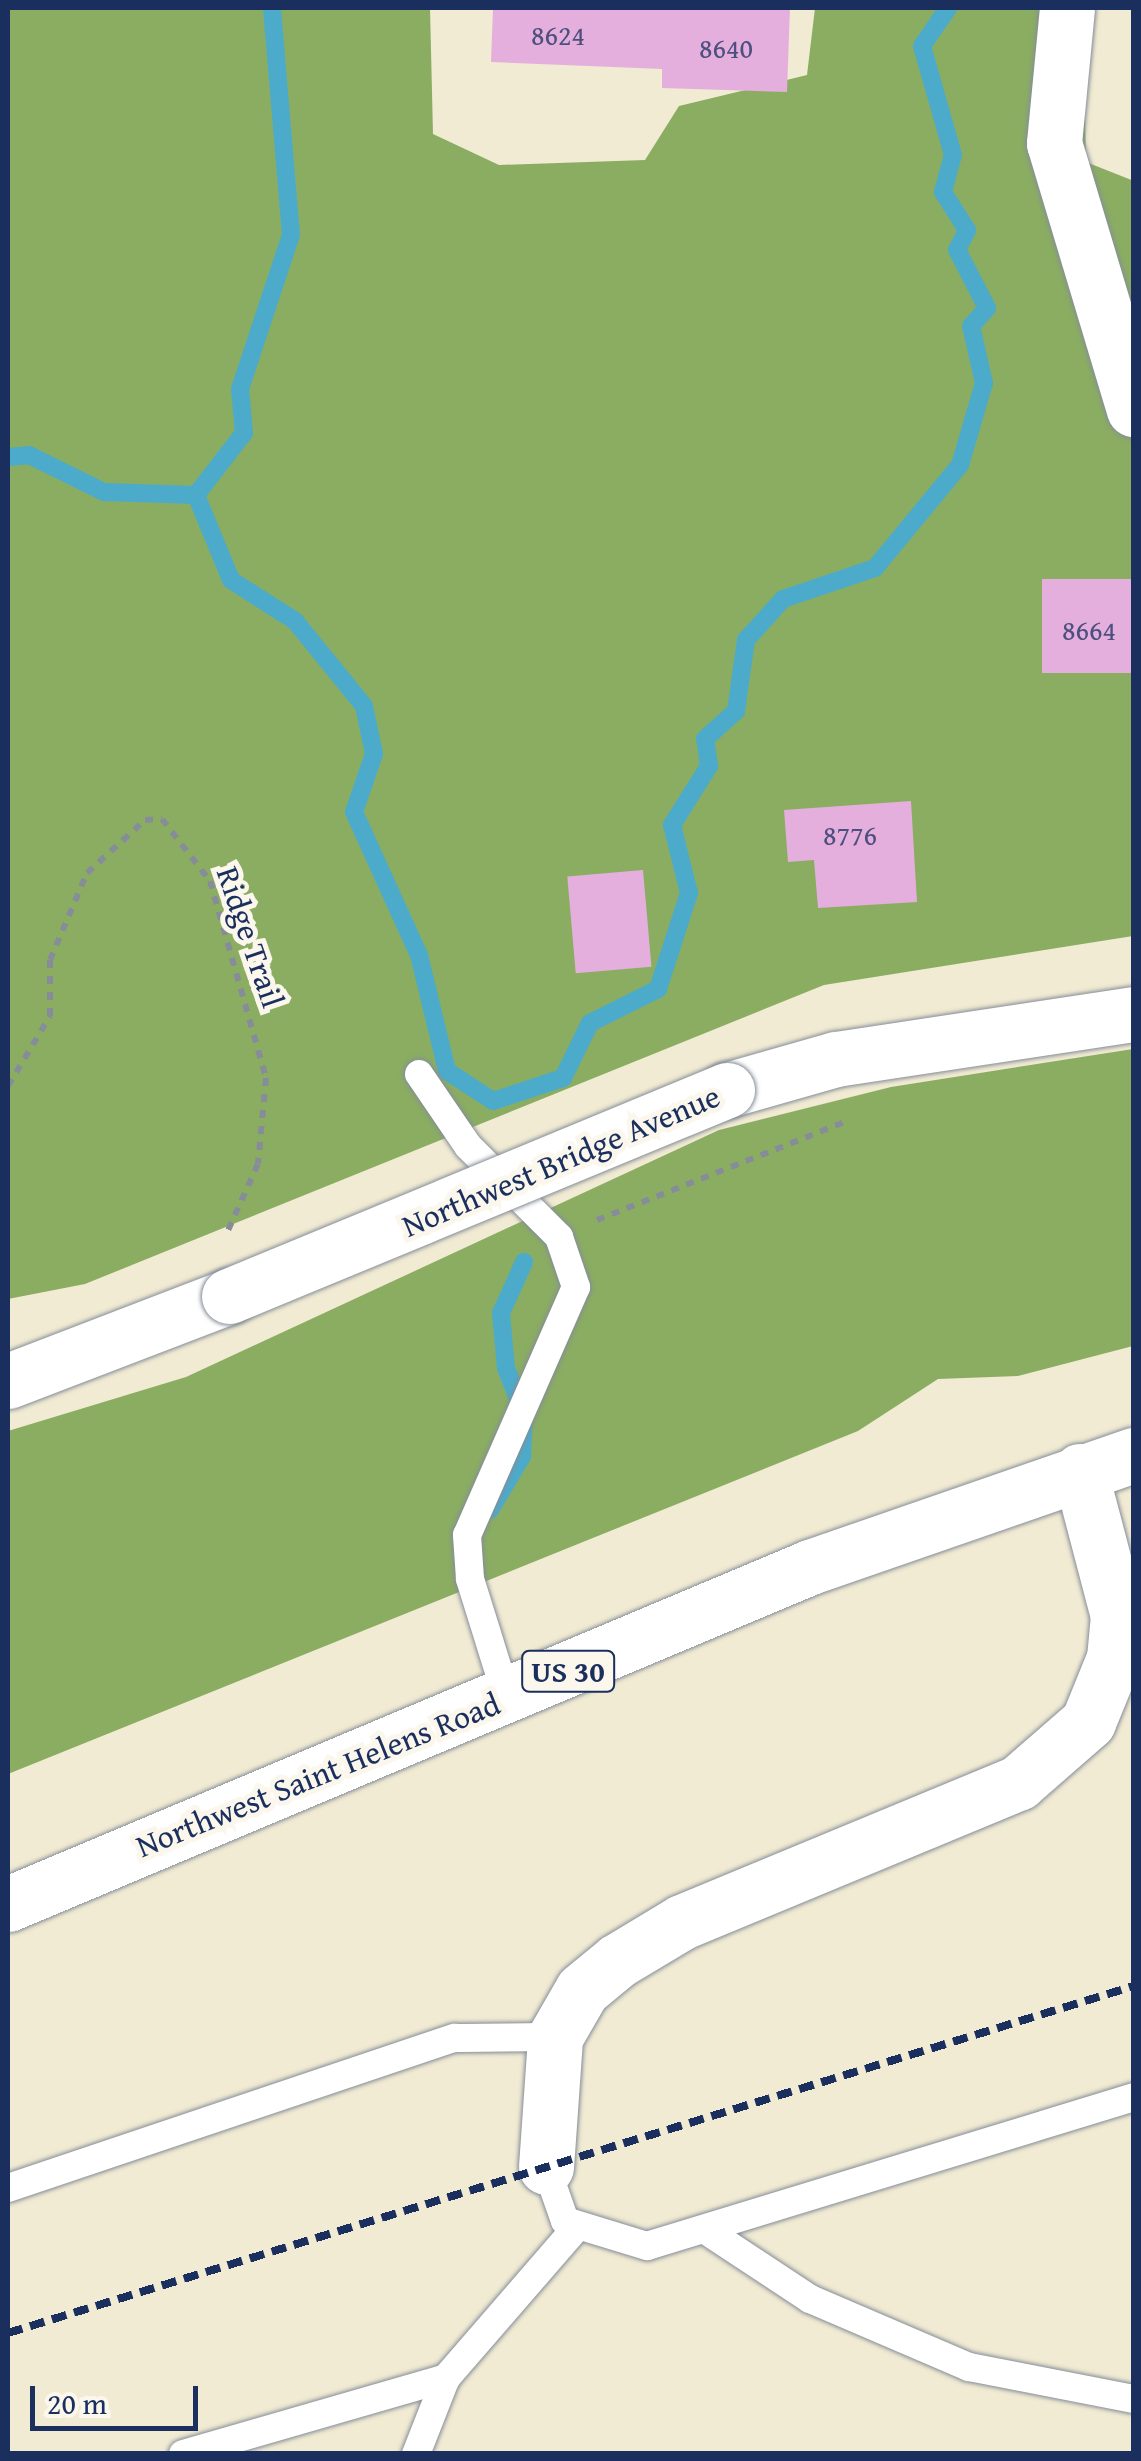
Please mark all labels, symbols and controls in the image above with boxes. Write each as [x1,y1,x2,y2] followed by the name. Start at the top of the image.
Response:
[531,18,585,52] house number: 8624
[699,31,753,65] house number: 8640
[1062,613,1116,647] house number: 8664
[823,818,877,852] house number: 8776
[208,862,292,1012] street label: Ridge Trail
[396,1077,726,1245] street label: Northwest Bridge Avenue
[520,1646,616,1696] road number: US 30
[131,1684,505,1866] street label: Northwest Saint Helens Road
[35,2366,202,2428] scale bar
[47,2381,107,2425] text: 20 m

